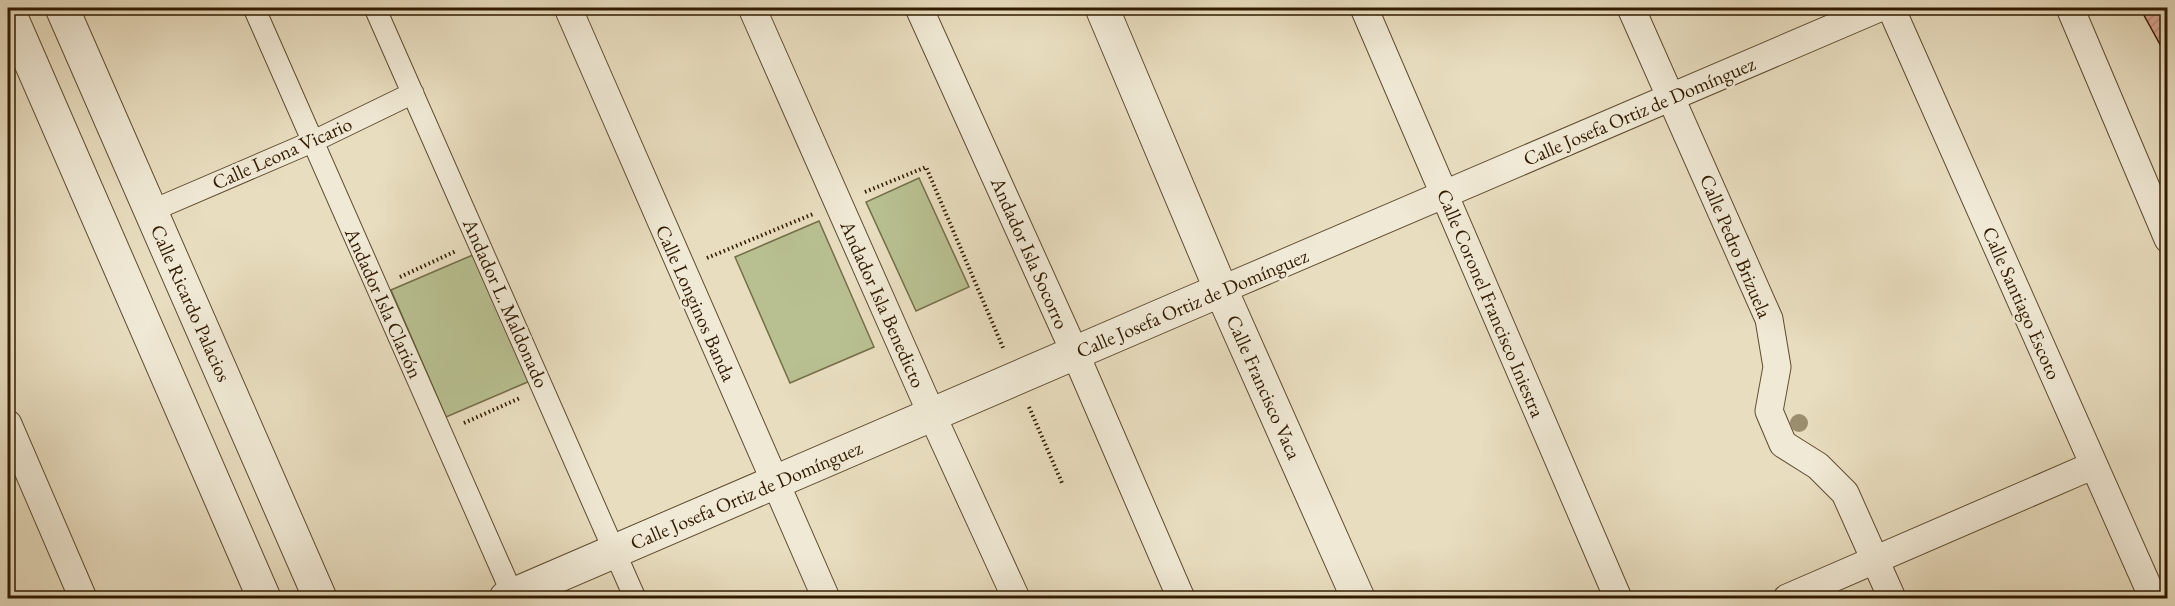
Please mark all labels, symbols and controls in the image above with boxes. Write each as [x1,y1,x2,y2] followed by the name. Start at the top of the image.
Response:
[1519,50,1759,172] street label: Calle Josefa Ortiz de Domínguez
[208,110,356,195] street label: Calle Leona Vicario
[1694,170,1778,322] street label: Calle Pedro Brizuela
[984,172,1075,333] street label: Andador Isla Socorro
[1431,185,1551,421] street label: Calle Coronel Francisco Iniestra
[457,213,555,392] street label: Andador L. Maldonado
[834,215,932,392] street label: Andador Isla Benedicto
[145,220,237,386] street label: Calle Ricardo Palacios
[650,221,742,385] street label: Calle Longinos Banda
[1977,222,2067,384] street label: Calle Santiago Escoto
[339,223,429,383] street label: Andador Isla Clarión
[1072,242,1312,364] street label: Calle Josefa Ortiz de Domínguez
[1221,311,1307,463] street label: Calle Francisco Vaca
[626,434,866,556] street label: Calle Josefa Ortiz de Domínguez

